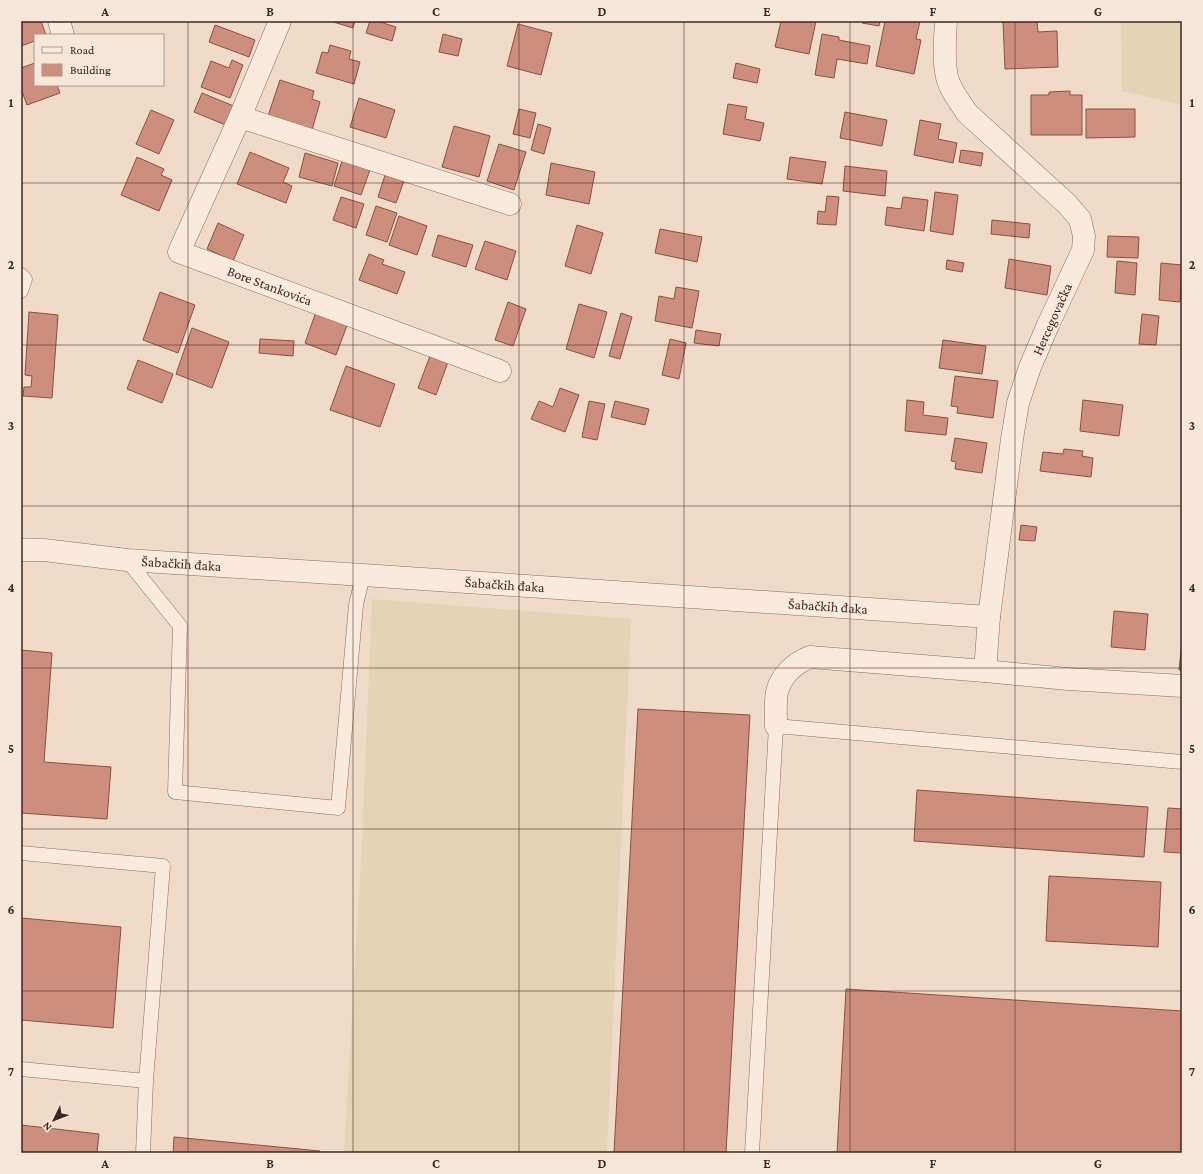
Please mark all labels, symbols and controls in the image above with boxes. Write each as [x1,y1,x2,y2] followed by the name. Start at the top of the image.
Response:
[100,4,109,19] text: A
[266,4,274,19] text: B
[432,4,440,19] text: C
[598,4,607,19] text: D
[763,4,771,19] text: E
[930,4,937,19] text: F
[1094,4,1102,19] text: G
[34,34,164,86] legend
[70,43,95,57] text: Road
[70,63,111,77] text: Building
[9,95,14,110] text: 1
[1190,95,1195,110] text: 1
[8,257,15,272] text: 2
[1189,257,1196,272] text: 2
[225,263,315,309] street label: Bore Stankovića
[1029,280,1075,358] street label: Hercegovačka
[8,418,14,433] text: 3
[1189,418,1195,433] text: 3
[141,553,222,574] street label: Šabačkih đaka
[464,574,546,595] street label: Šabačkih đaka
[7,580,15,595] text: 4
[1188,580,1196,595] text: 4
[787,596,869,617] street label: Šabačkih đaka
[8,741,14,756] text: 5
[1189,741,1195,756] text: 5
[7,902,15,917] text: 6
[1188,902,1196,917] text: 6
[8,1064,14,1079] text: 7
[1189,1064,1195,1079] text: 7
[34,1100,74,1140] north arrow
[39,1120,54,1134] text: N
[100,1156,109,1171] text: A
[266,1156,274,1171] text: B
[432,1156,440,1171] text: C
[598,1156,607,1171] text: D
[763,1156,771,1171] text: E
[930,1156,937,1171] text: F
[1094,1156,1102,1171] text: G

